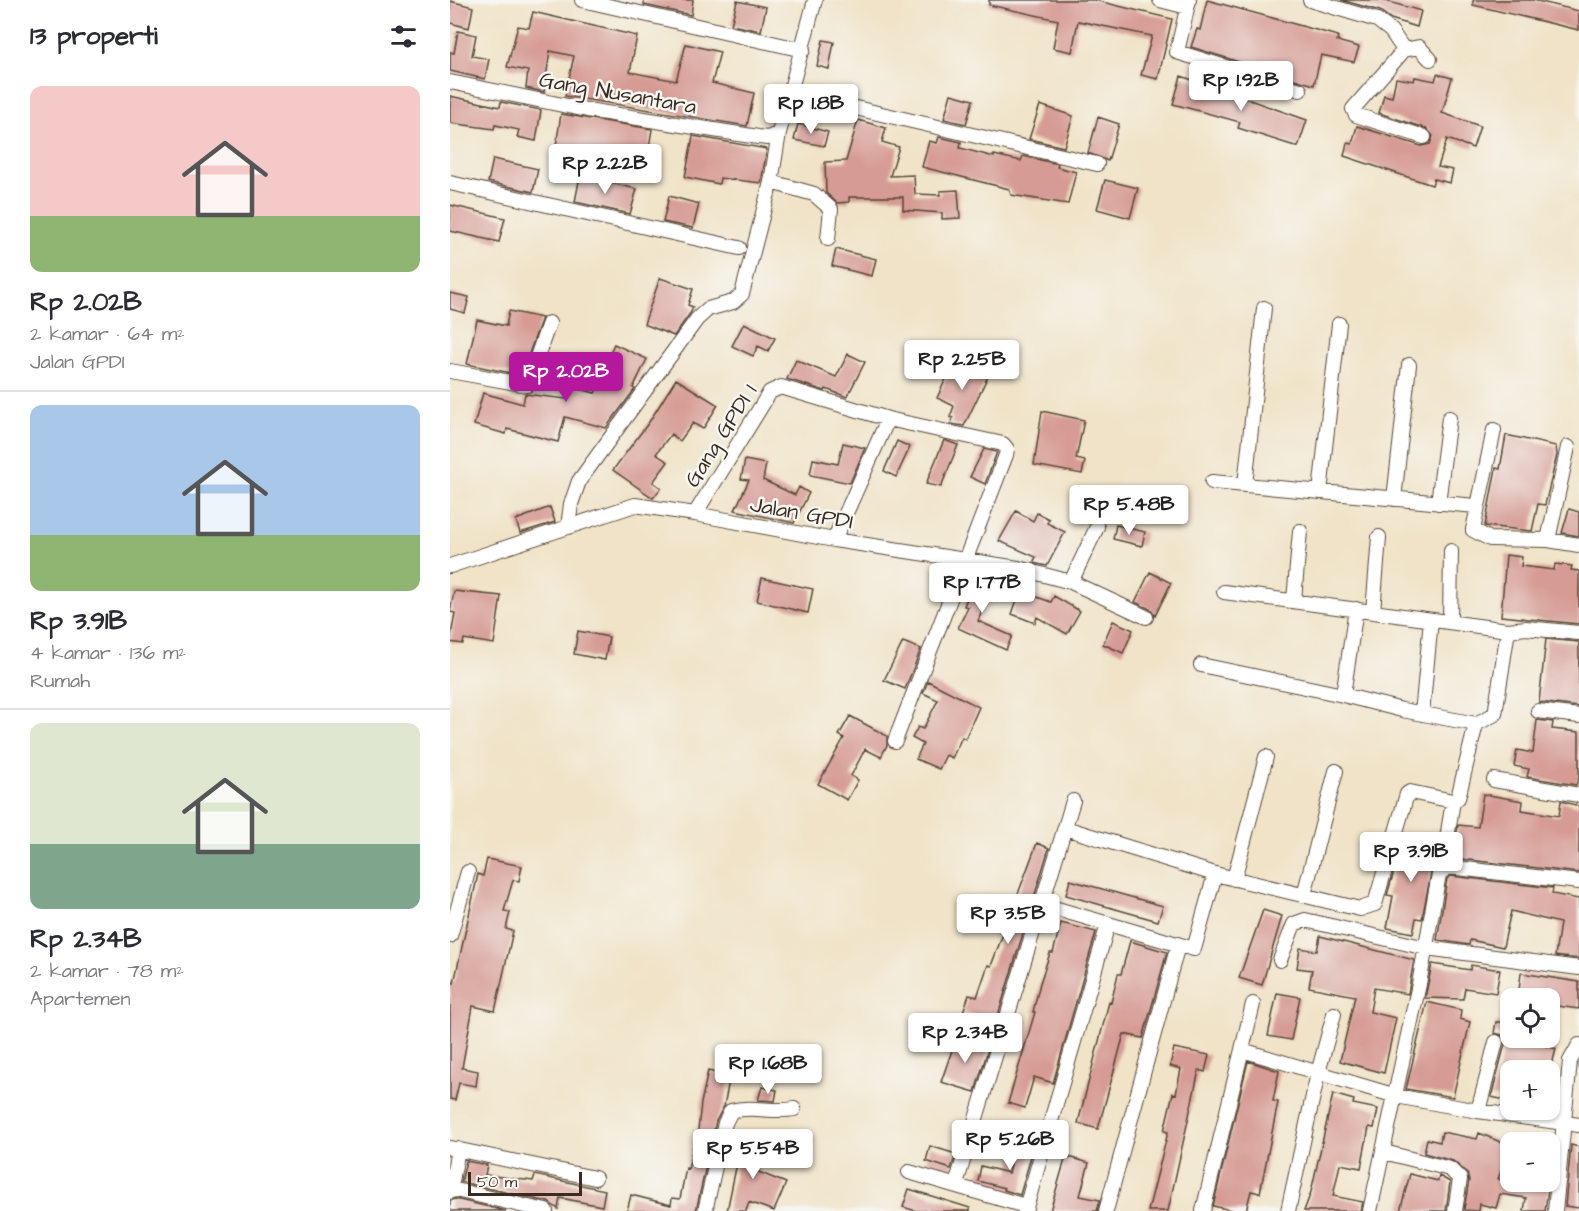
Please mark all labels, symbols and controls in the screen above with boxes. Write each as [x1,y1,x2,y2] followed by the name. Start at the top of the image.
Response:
[30,18,158,54] text: 13 properti
[387,20,420,53] icon: filters
[1179,61,1303,112] pin: Rp 1.92B
[536,64,699,124] street label: Gang Nusantara
[1203,66,1279,94] text: Rp 1.92B
[756,84,866,135] pin: Rp 1.8B
[778,89,844,117] text: Rp 1.8B
[171,125,279,233] icon: home
[543,144,667,195] pin: Rp 2.22B
[563,149,647,177] text: Rp 2.22B
[30,284,142,320] text: Rp 2.02B
[30,320,185,348] text: 2 kamar · 64 m²
[900,340,1024,391] pin: Rp 2.25B
[918,345,1006,373] text: Rp 2.25B
[30,348,125,376] text: Jalan GPDI
[504,352,628,403] pin: Rp 2.02B
[523,357,609,385] text: Rp 2.02B
[677,378,766,494] street label: Gang GPDI 1
[171,444,279,552] icon: home
[1067,485,1191,536] pin: Rp 5.48B
[748,489,856,538] street label: Jalan GPDI
[1083,490,1175,518] text: Rp 5.48B
[920,563,1044,614] pin: Rp 1.77B
[943,568,1021,596] text: Rp 1.77B
[30,603,127,639] text: Rp 3.91B
[30,639,186,667] text: 4 kamar · 136 m²
[30,667,90,695] text: Rumah
[171,762,279,870] icon: home
[1349,832,1473,883] pin: Rp 3.91B
[1374,837,1448,865] text: Rp 3.91B
[953,894,1063,945] pin: Rp 3.5B
[971,899,1045,927] text: Rp 3.5B
[30,921,141,957] text: Rp 2.34B
[30,957,184,985] text: 2 kamar · 78 m²
[30,985,130,1013] text: Apartemen
[1500,988,1560,1192] map controls
[1500,988,1560,1048] button: locate
[903,1013,1027,1064] pin: Rp 2.34B
[922,1018,1008,1046] text: Rp 2.34B
[706,1044,830,1095] pin: Rp 1.68B
[729,1049,807,1077] text: Rp 1.68B
[1500,1060,1560,1120] button: +
[948,1120,1072,1171] pin: Rp 5.26B
[966,1125,1054,1153] text: Rp 5.26B
[691,1129,815,1180] pin: Rp 5.54B
[1500,1132,1560,1192] button: −
[707,1134,799,1162] text: Rp 5.54B
[468,1169,582,1196] scale bar
[477,1171,517,1193] text: 50 m

